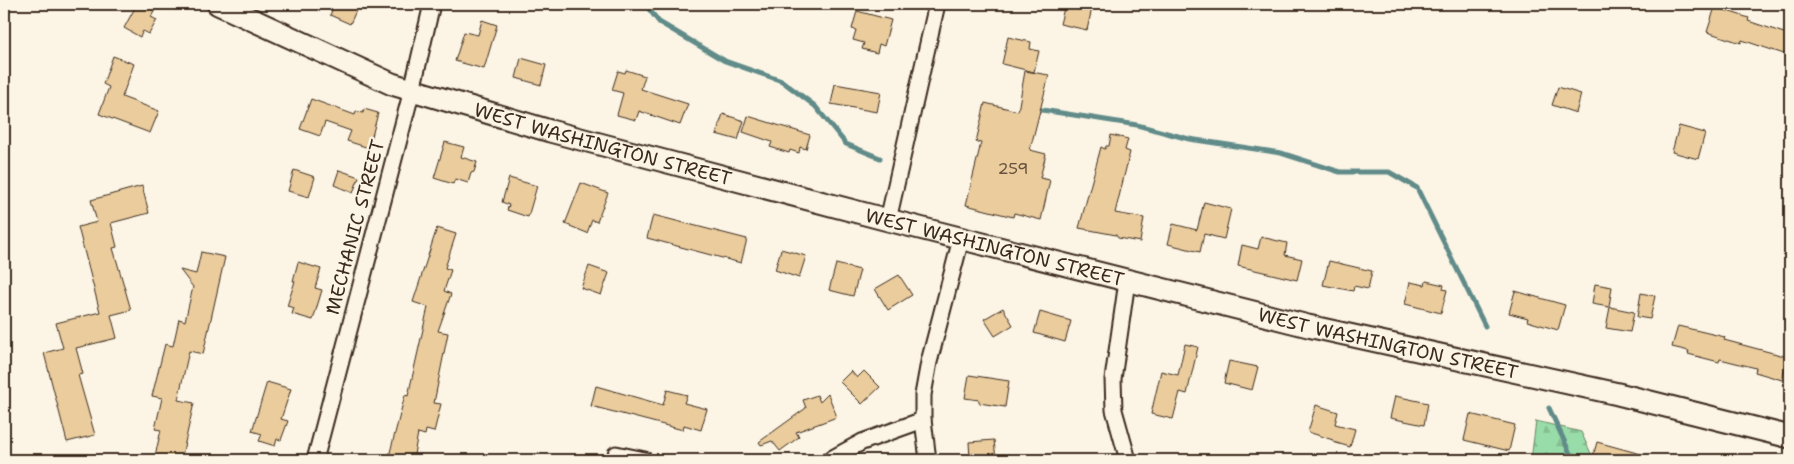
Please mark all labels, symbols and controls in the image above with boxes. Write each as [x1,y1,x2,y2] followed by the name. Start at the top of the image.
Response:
[471,97,735,191] street label: WEST WASHINGTON STREET
[320,137,390,317] street label: MECHANIC STREET
[997,158,1029,179] house number: 259
[863,202,1127,292] street label: WEST WASHINGTON STREET
[1255,301,1521,384] street label: WEST WASHINGTON STREET

